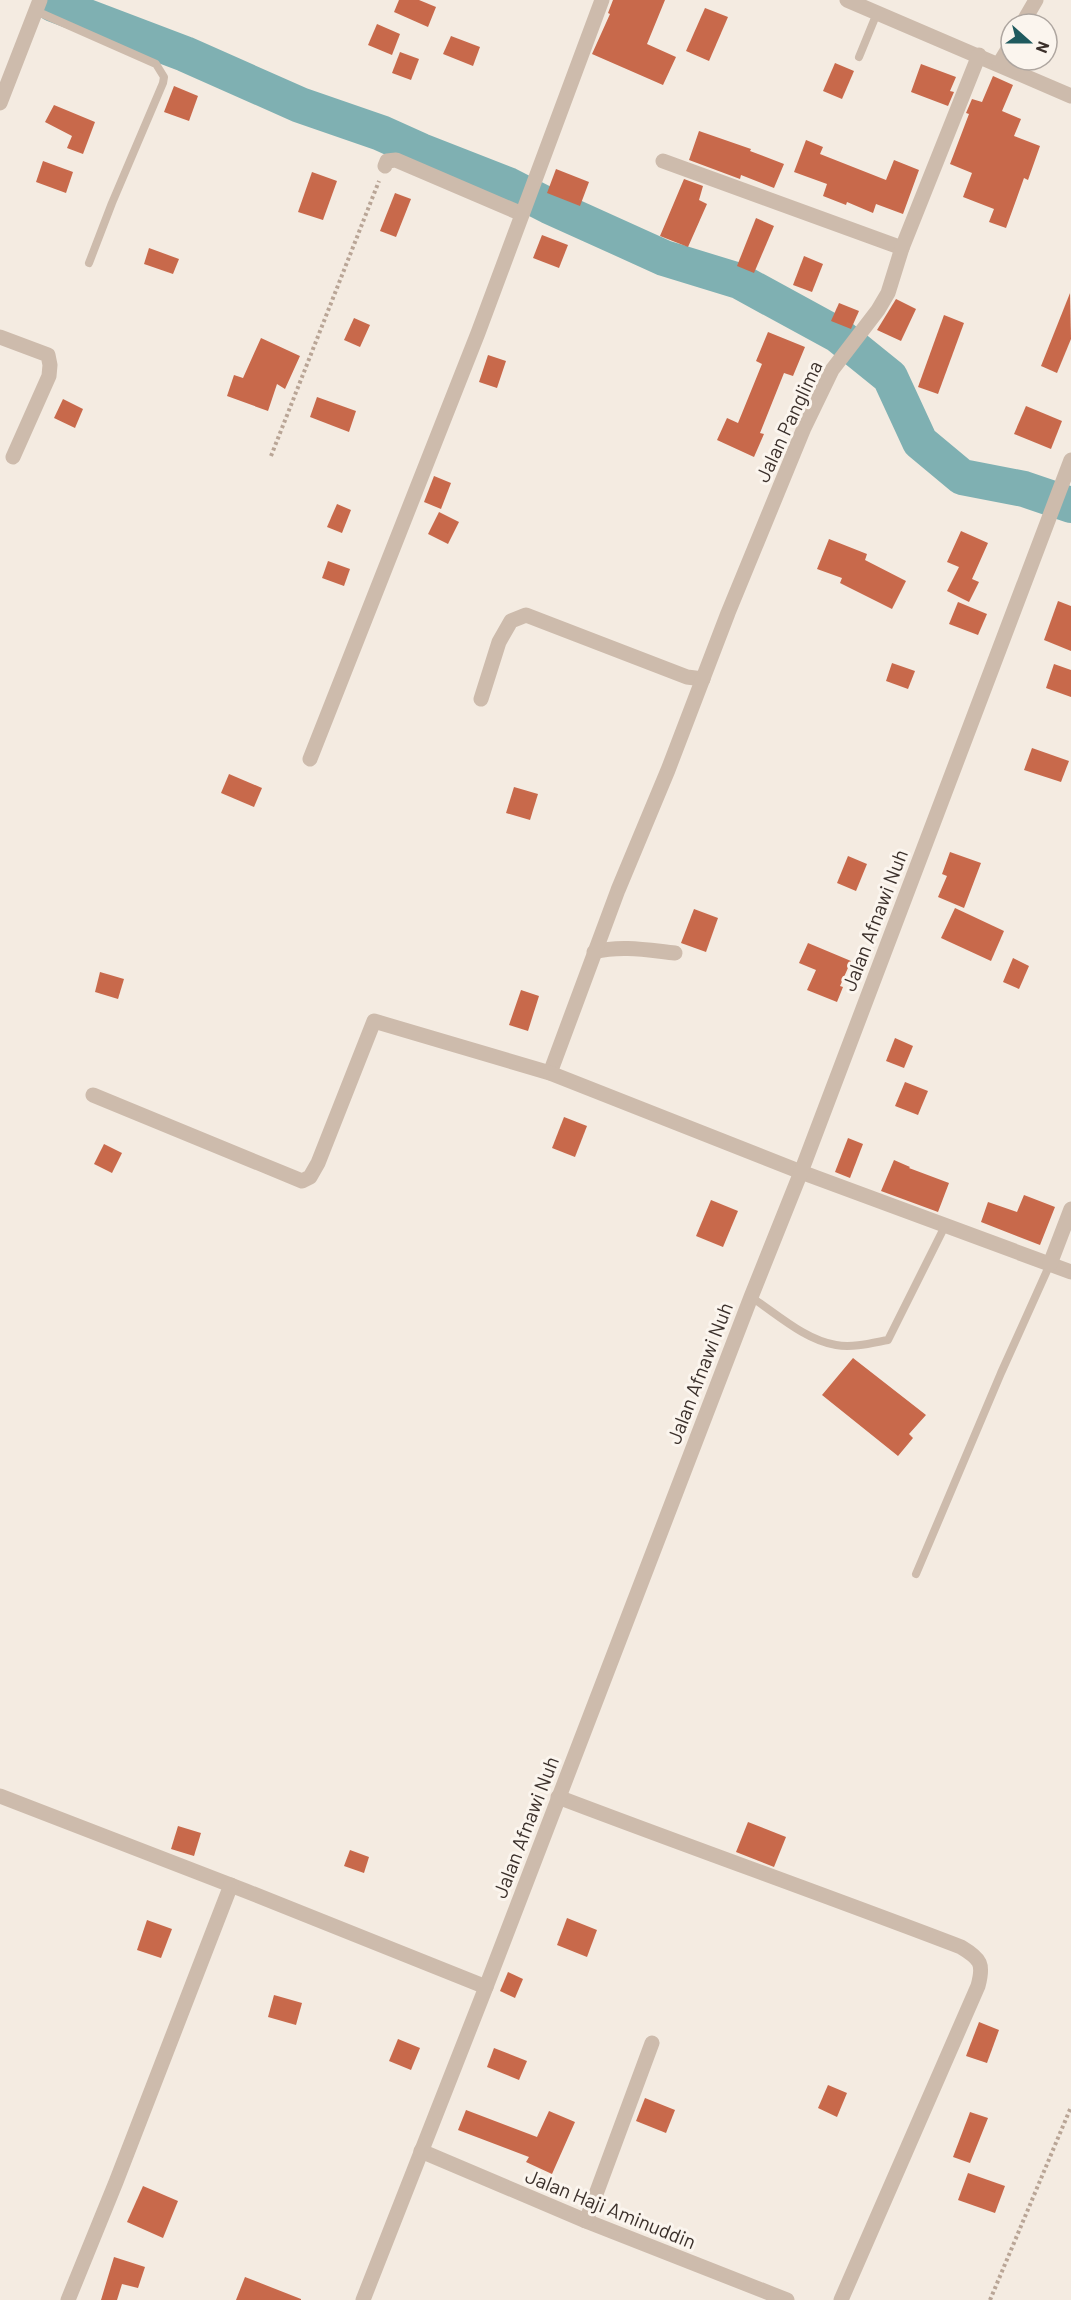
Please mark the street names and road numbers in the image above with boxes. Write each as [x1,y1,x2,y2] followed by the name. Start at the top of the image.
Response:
[749,356,827,486] street label: Jalan Panglima
[836,846,912,994] street label: Jalan Afnawi Nuh
[661,1299,737,1447] street label: Jalan Afnawi Nuh
[487,1753,563,1901] street label: Jalan Afnawi Nuh
[522,2163,700,2253] street label: Jalan Haji Aminuddin

